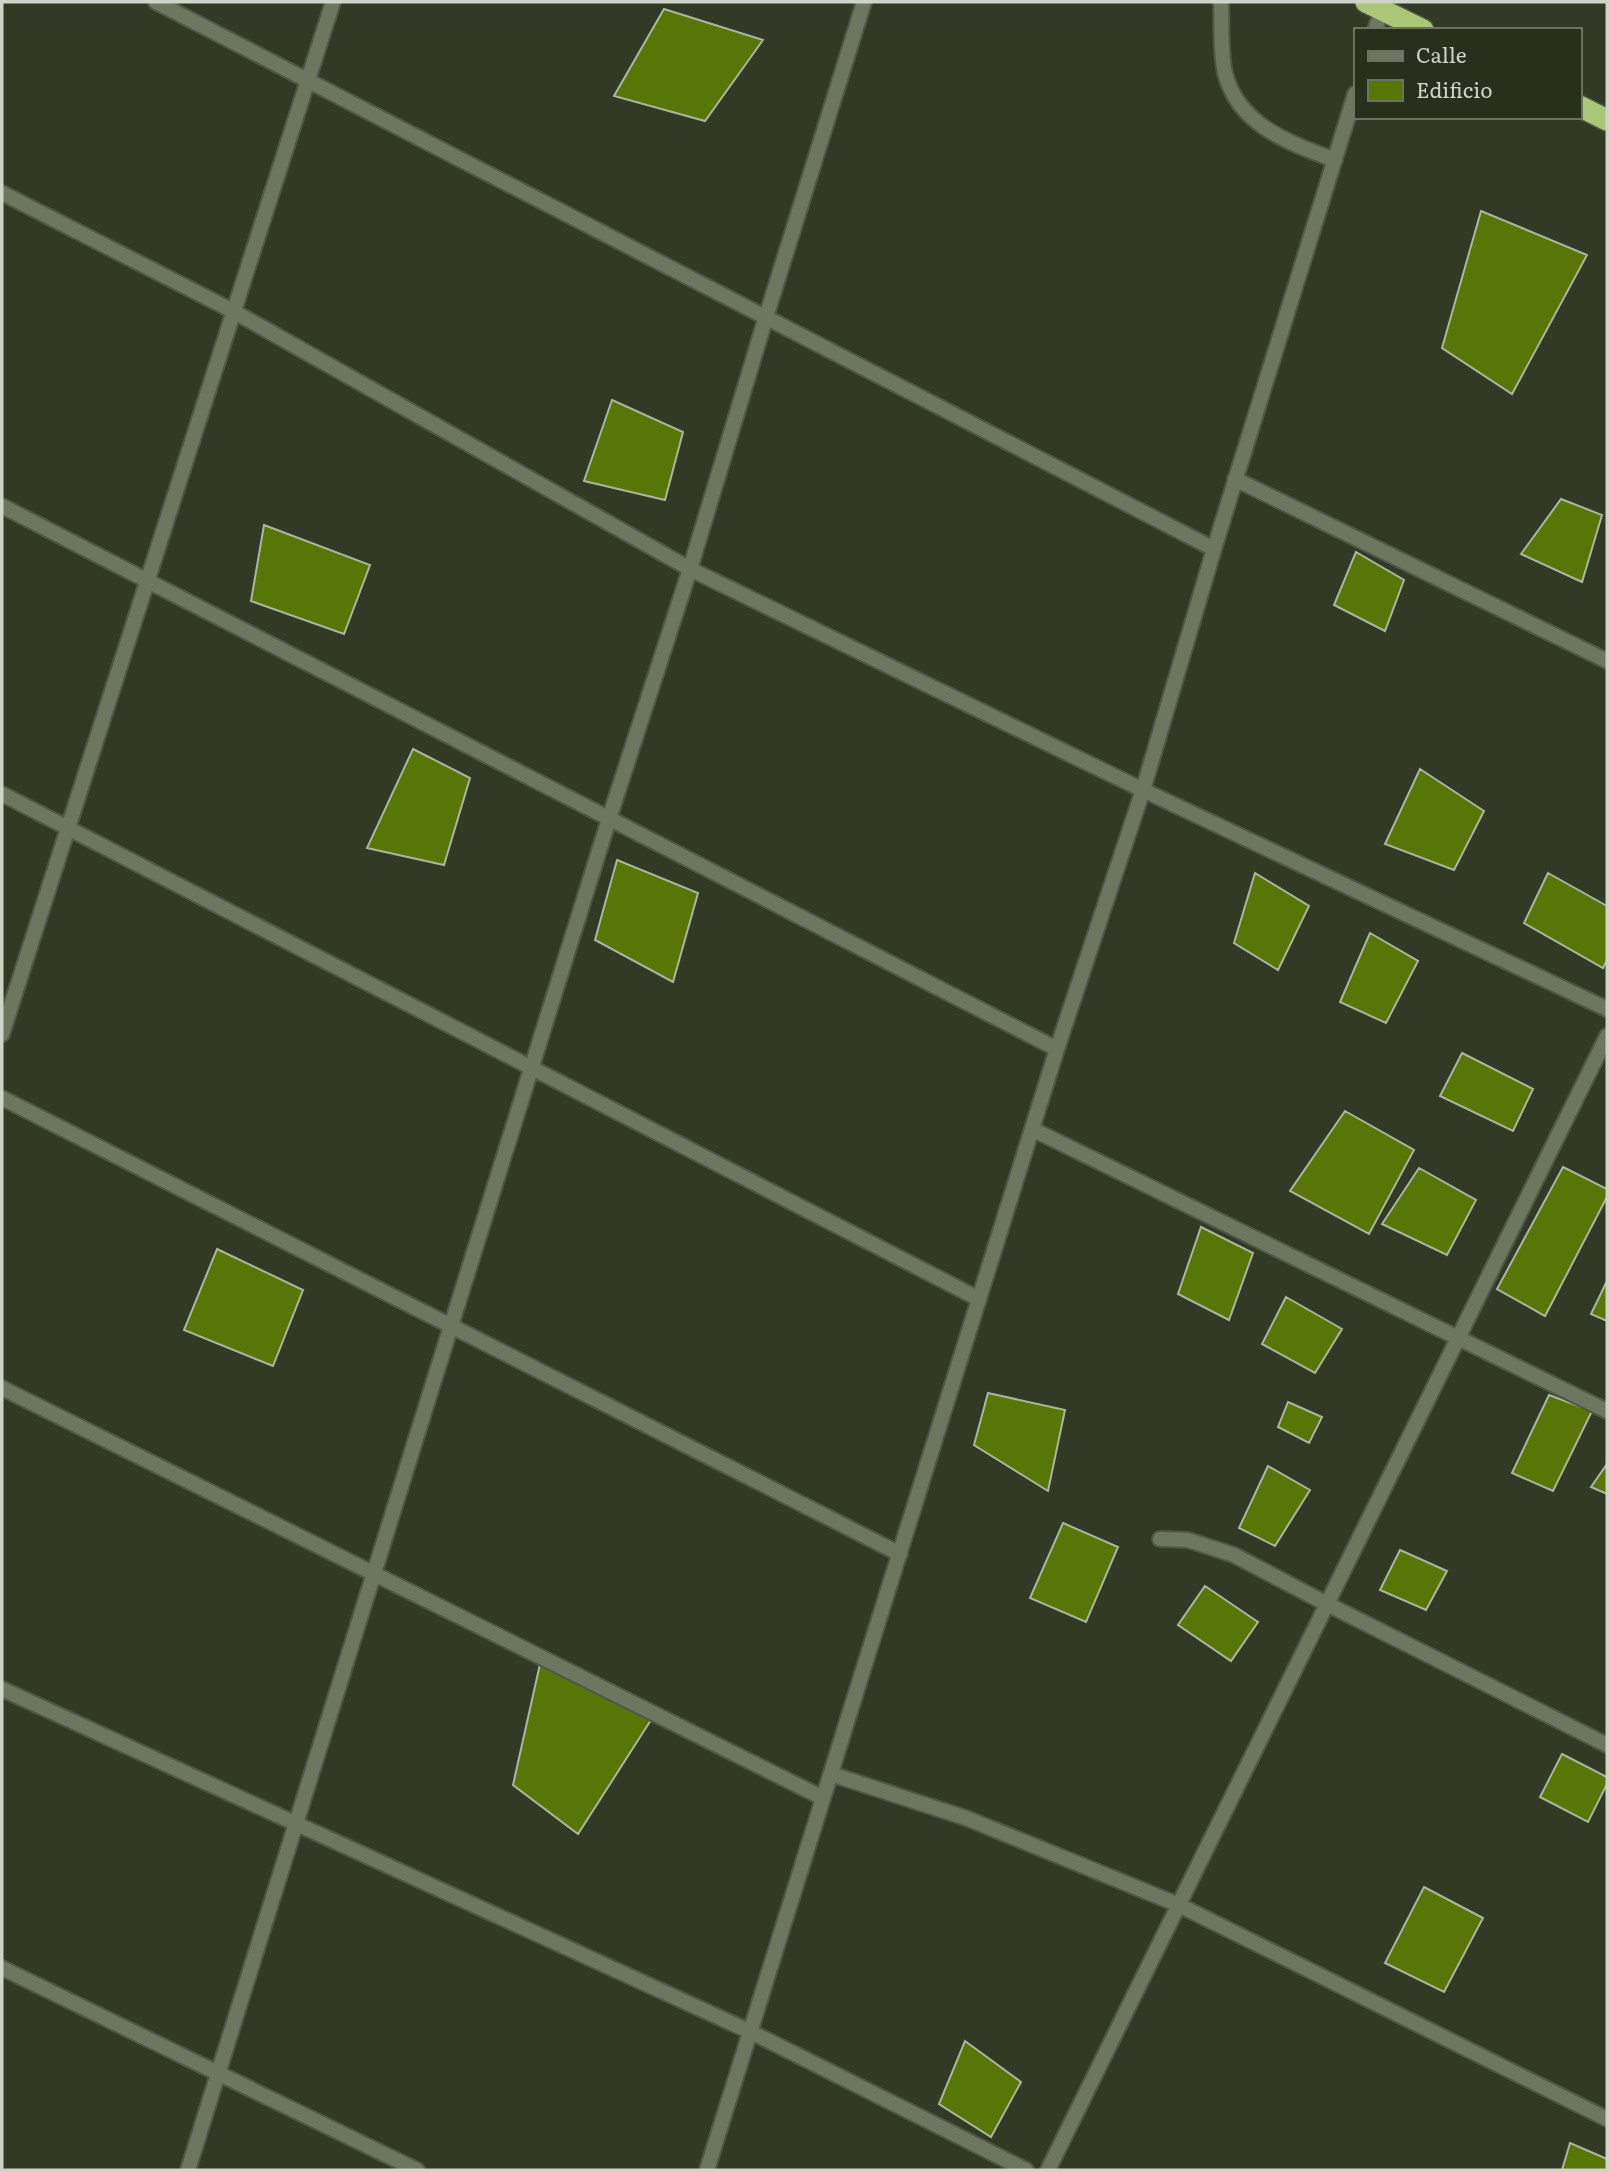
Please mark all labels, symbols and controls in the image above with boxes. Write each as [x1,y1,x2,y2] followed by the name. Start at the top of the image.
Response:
[1354,28,1581,119] legend
[1416,38,1467,69] text: Calle
[1416,73,1492,104] text: Edificio

